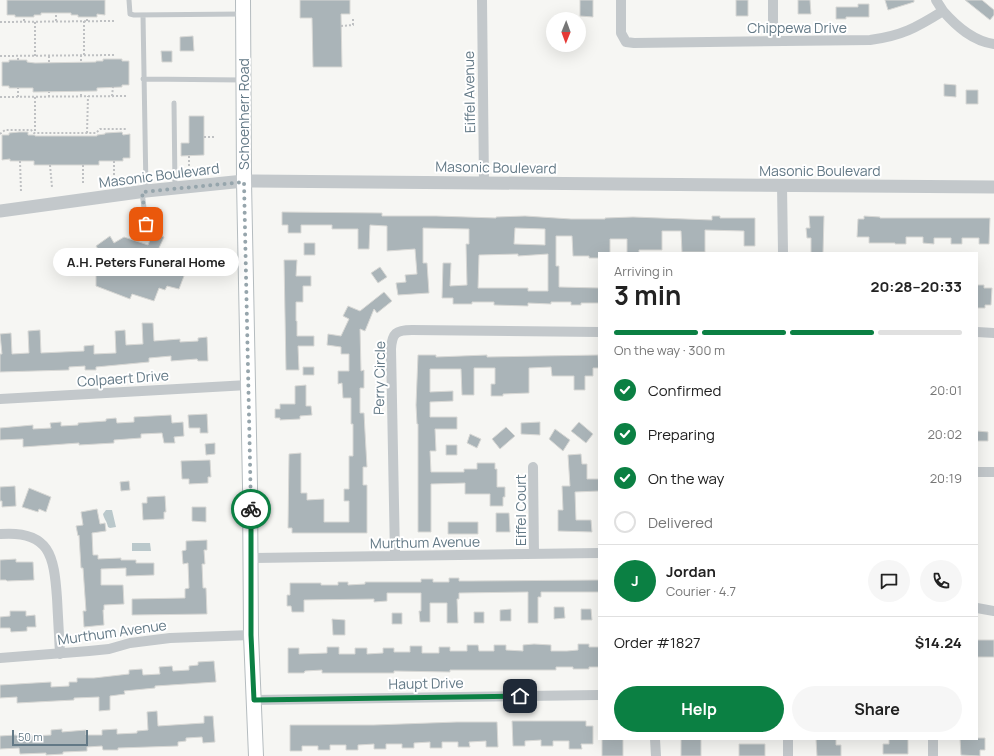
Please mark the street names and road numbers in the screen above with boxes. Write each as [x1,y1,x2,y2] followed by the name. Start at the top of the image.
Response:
[747,18,847,37] street label: Chippewa Drive
[459,51,479,133] street label: Eiffel Avenue
[234,58,253,170] street label: Schoenherr Road
[435,156,557,178] street label: Masonic Boulevard
[98,158,220,192] street label: Masonic Boulevard
[759,161,881,180] street label: Masonic Boulevard
[369,341,389,415] street label: Perry Circle
[76,365,170,391] street label: Colpaert Drive
[511,474,530,546] street label: Eiffel Court
[370,532,480,552] street label: Murthum Avenue
[56,615,168,649] street label: Murthum Avenue
[388,673,464,693] street label: Haupt Drive

